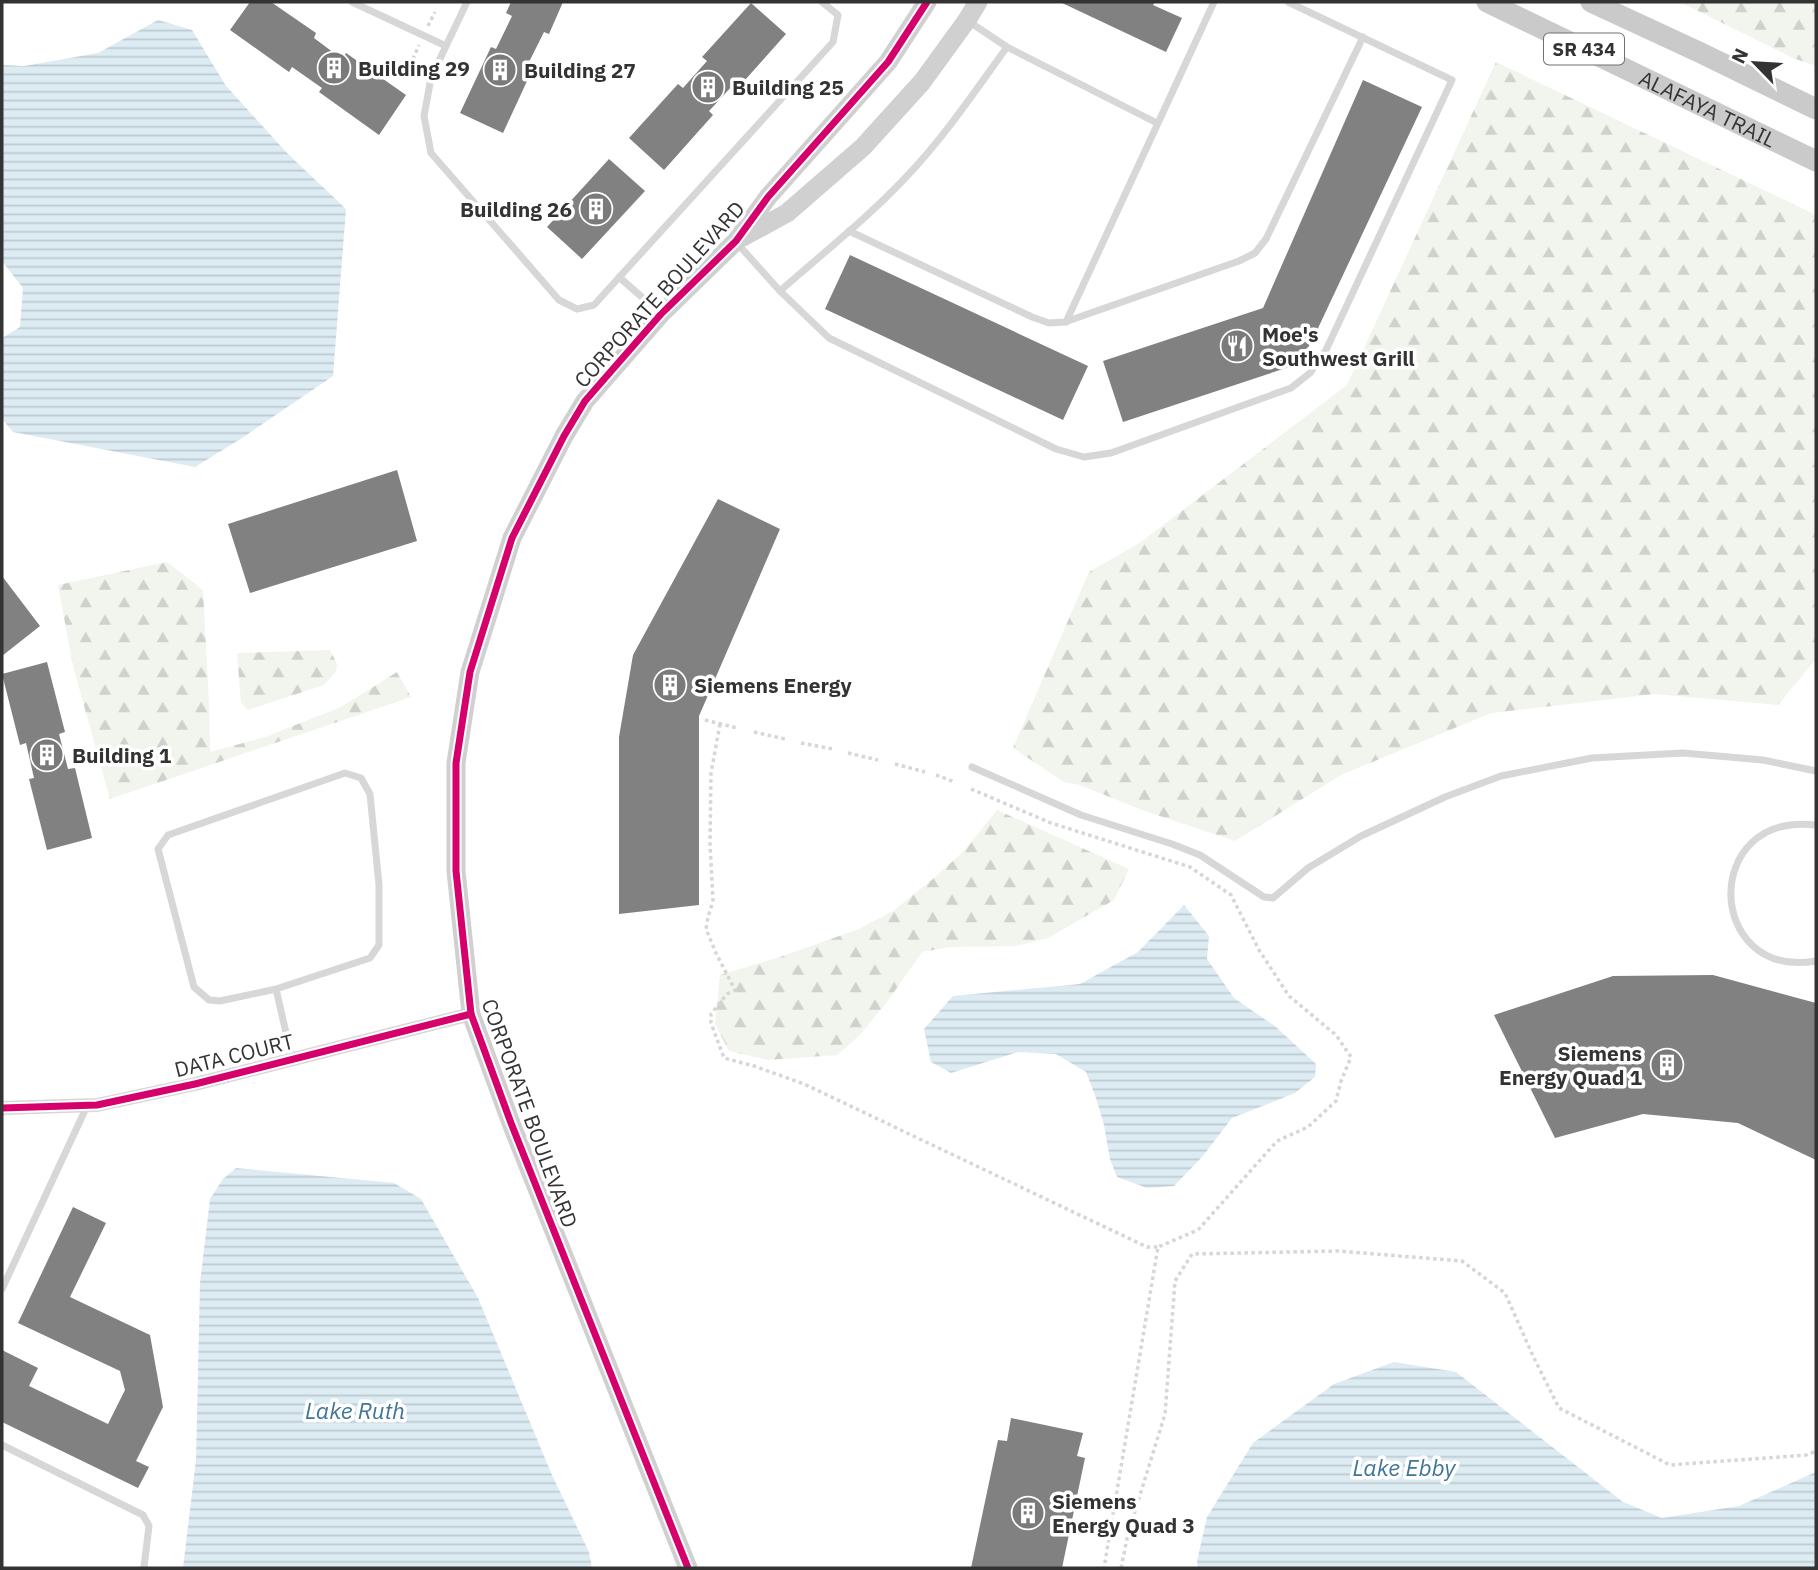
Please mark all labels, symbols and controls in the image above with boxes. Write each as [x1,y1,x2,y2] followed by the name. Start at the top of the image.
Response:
[1720,28,1790,98] north arrow
[1544,34,1624,64] road number: SR 434
[1726,45,1753,67] text: N
[315,49,353,87] building icon: Building 29
[481,51,519,89] building icon: Building 27
[358,54,470,82] place label: Building 29
[524,56,636,84] place label: Building 27
[1635,64,1781,154] street label: ALAFAYA TRAIL
[689,68,727,106] building icon: Building 25
[732,73,844,101] place label: Building 25
[577,190,615,228] building icon: Building 26
[460,195,572,223] place label: Building 26
[568,195,750,393] street label: CORPORATE BOULEVARD
[1262,320,1415,372] place label: Moe's Southwest Grill
[1218,327,1256,365] restaurant icon: Moe's Southwest Grill
[651,666,689,704] building icon: Siemens Energy
[694,671,852,699] place label: Siemens Energy
[28,736,66,774] building icon: Building 1
[72,741,172,769] place label: Building 1
[476,995,584,1231] street label: CORPORATE BOULEVARD
[172,1027,296,1083] street label: DATA COURT
[1499,1039,1642,1091] place label: Siemens Energy Quad 1
[1648,1046,1686,1084] building icon: Siemens Energy Quad 1
[305,1395,405,1425] water label: Lake Ruth
[1353,1452,1456,1482] water label: Lake Ebby
[1052,1487,1195,1539] place label: Siemens Energy Quad 3
[1009,1494,1047,1532] building icon: Siemens Energy Quad 3

